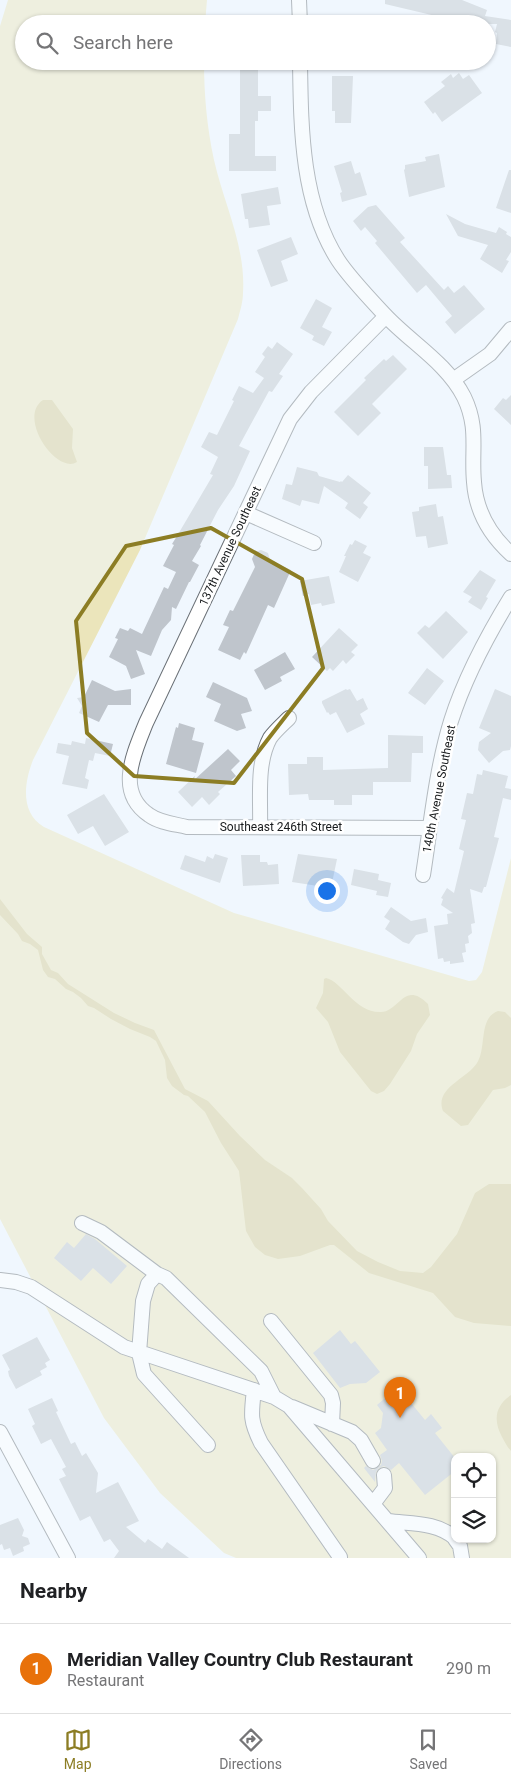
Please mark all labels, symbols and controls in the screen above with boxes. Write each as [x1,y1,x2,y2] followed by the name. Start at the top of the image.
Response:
[15,15,496,70] search box
[33,29,61,57] icon: search
[73,31,173,54] text: Search here
[196,484,264,608] street label: 137th Avenue Southeast
[420,724,458,854] street label: 140th Avenue Southeast
[220,820,342,834] street label: Southeast 246th Street
[314,878,340,904] your location
[384,1377,416,1418] pin: 1
[451,1453,496,1543] map controls
[451,1453,496,1498] button: locate
[451,1498,496,1543] button: layers
[20,1579,87,1603] text: Nearby
[67,1648,413,1671] text: Meridian Valley Country Club Restaurant
[31,1659,41,1678] text: 1
[446,1659,491,1678] text: 290 m
[67,1671,144,1690] text: Restaurant
[64,1726,92,1772] tab: Map
[219,1726,282,1772] tab: Directions
[409,1726,447,1772] tab: Saved

